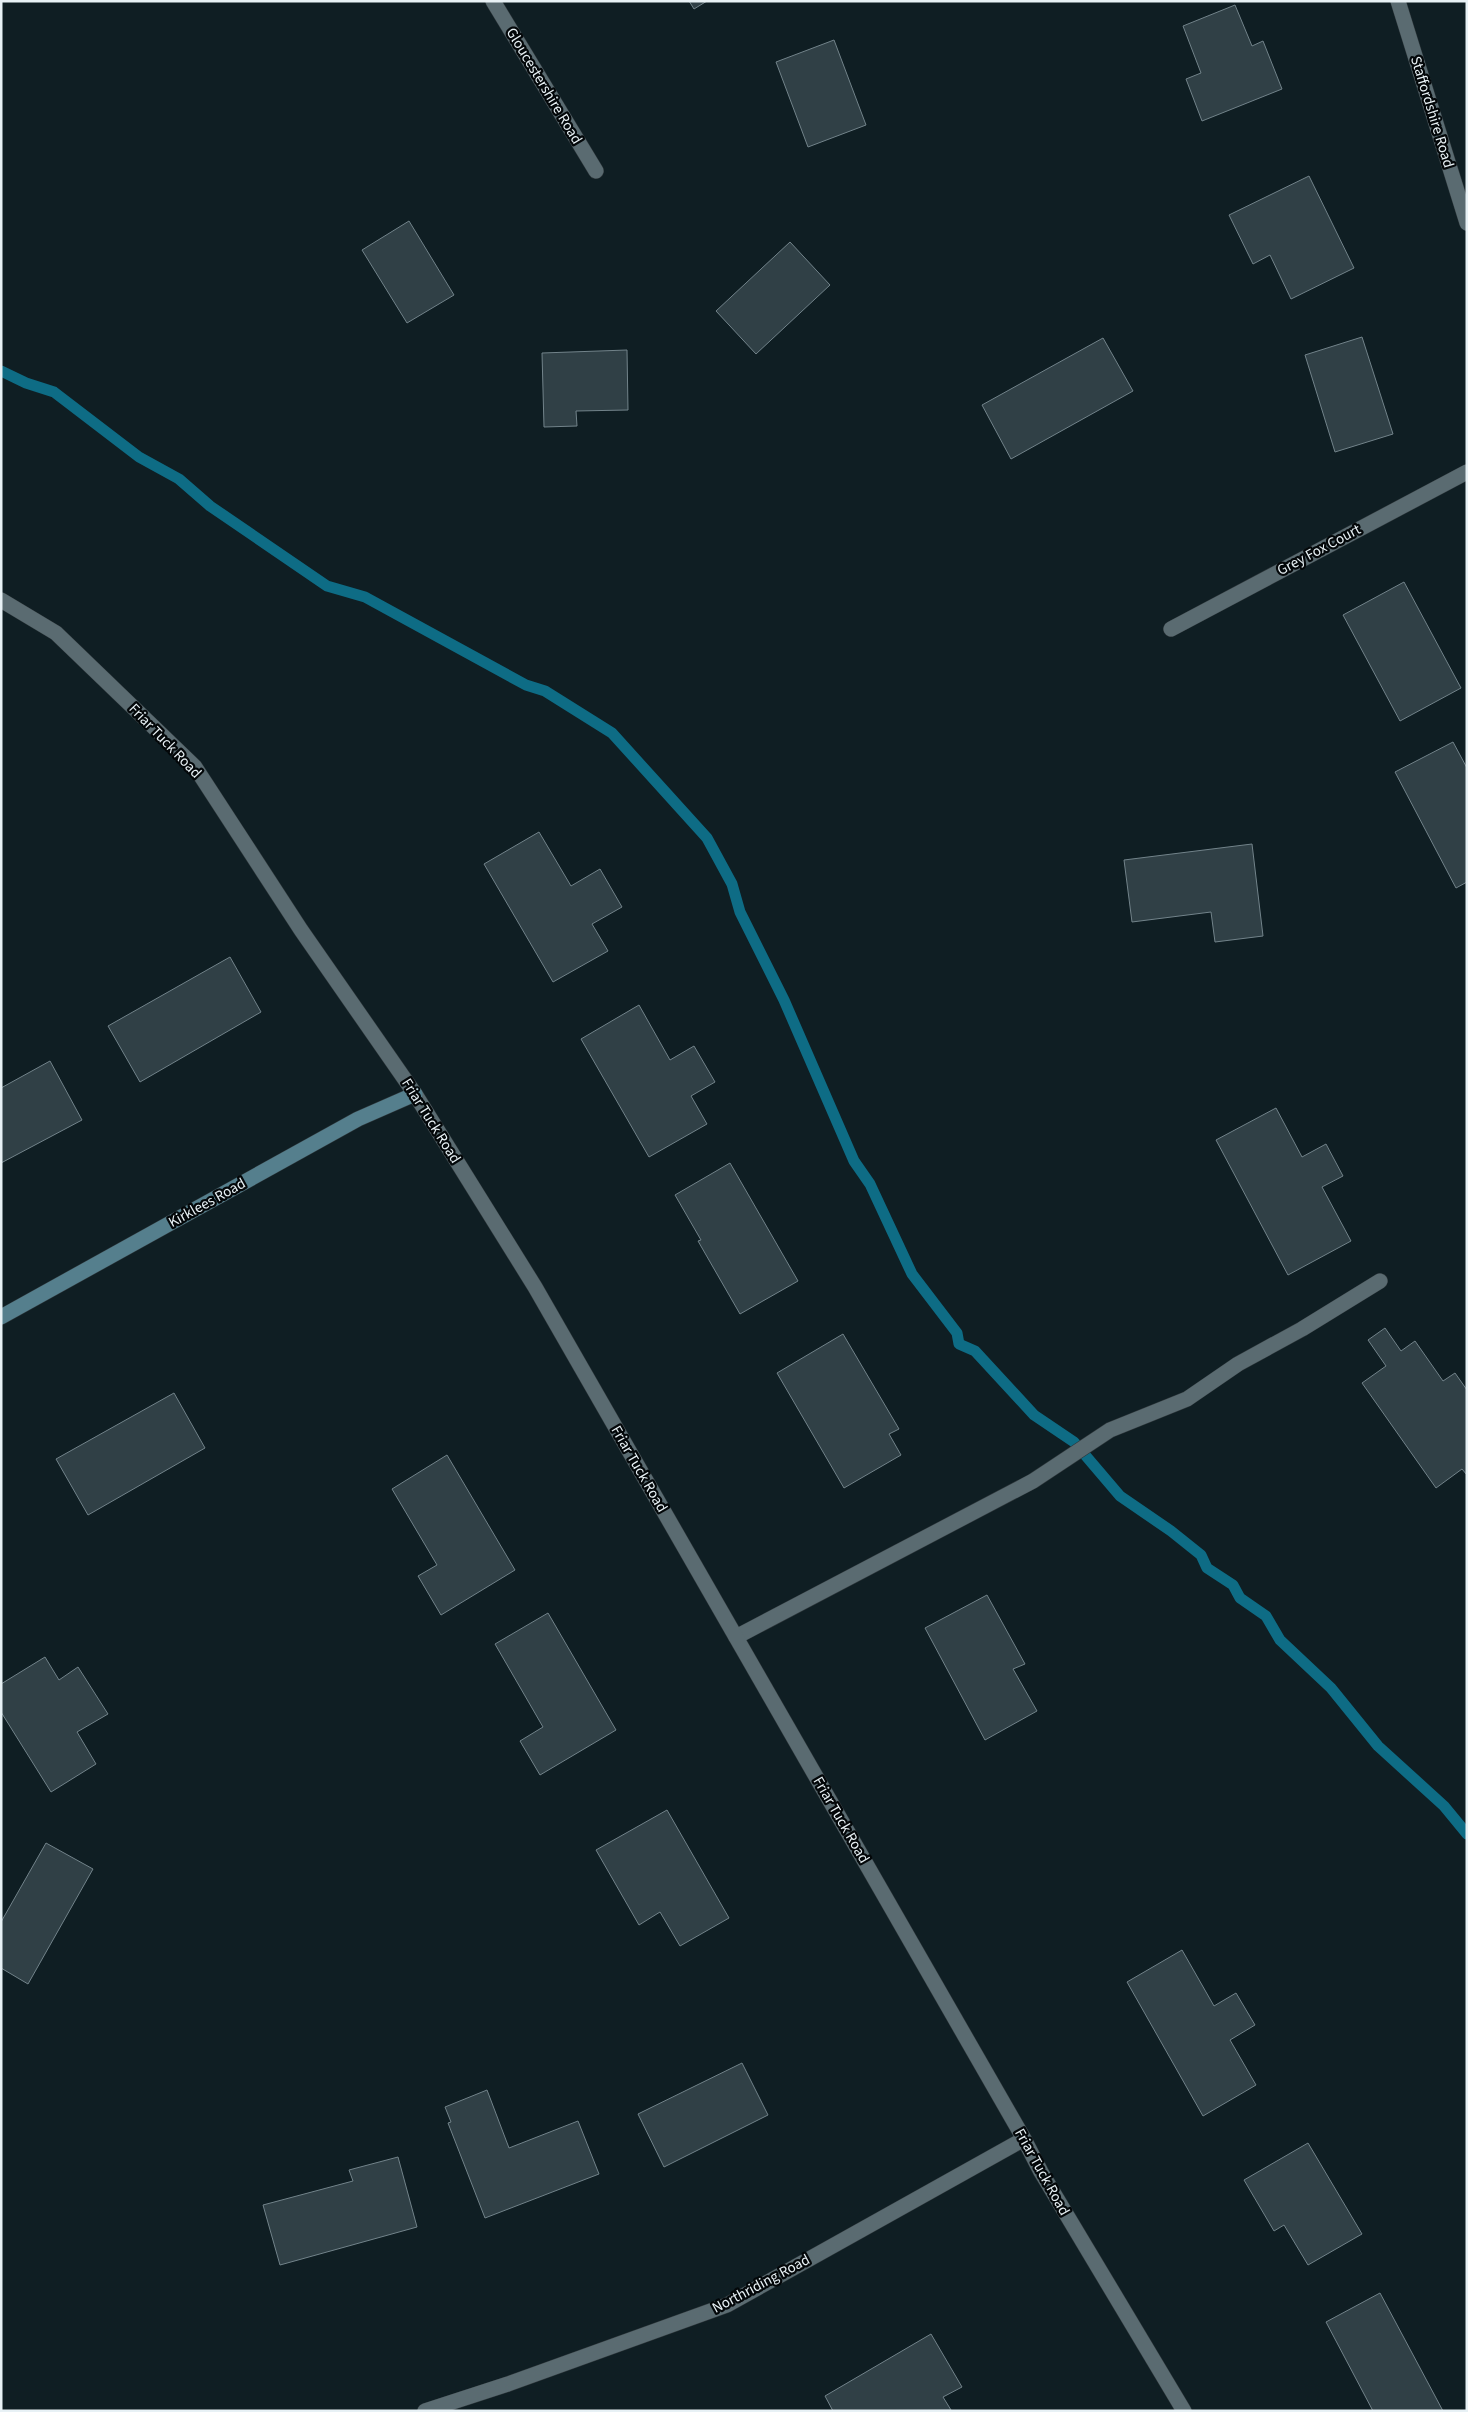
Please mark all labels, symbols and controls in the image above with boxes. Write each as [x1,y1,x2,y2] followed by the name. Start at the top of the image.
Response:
[501,24,587,148] street label: Gloucestershire Road
[1405,54,1459,170] street label: Staffordshire Road
[1274,519,1364,581] street label: Grey Fox Court
[124,699,206,783] street label: Friar Tuck Road
[396,1074,466,1168] street label: Friar Tuck Road
[165,1173,249,1233] street label: Kirklees Road
[606,1422,672,1516] street label: Friar Tuck Road
[808,1773,874,1867] street label: Friar Tuck Road
[1009,2125,1075,2219] street label: Friar Tuck Road
[708,2249,814,2319] street label: Northriding Road

